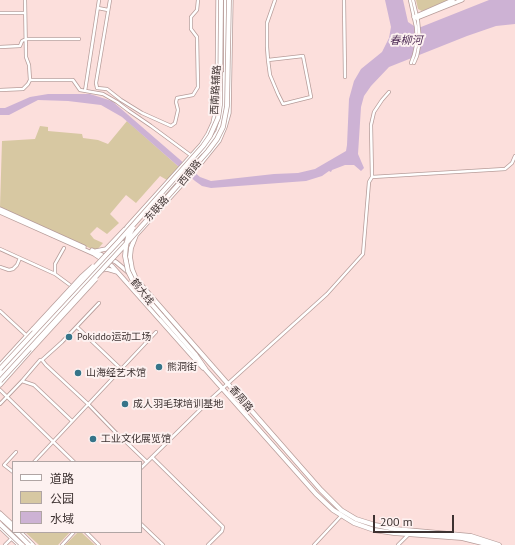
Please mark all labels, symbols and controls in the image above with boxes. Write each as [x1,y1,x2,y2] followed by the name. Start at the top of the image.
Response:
[390,34,422,48] water label: 春柳河
[209,65,223,115] street label: 西南路辅路
[176,158,204,188] street label: 西南路
[143,194,171,224] street label: 东联路
[128,276,156,308] street label: 鹤大线
[77,331,151,343] place label: Pokiddo运动工场
[64,332,74,342] marker: Pokiddo运动工场
[167,361,197,373] place label: 熊洞街
[154,362,164,372] marker: 熊洞街
[86,367,146,379] place label: 山海经艺术馆
[73,368,83,378] marker: 山海经艺术馆
[227,384,255,414] street label: 香周路
[133,398,223,410] place label: 成人羽毛球培训基地
[120,399,130,409] marker: 成人羽毛球培训基地
[101,433,171,445] place label: 工业文化展览馆
[88,434,98,444] marker: 工业文化展览馆
[12,461,142,533] legend
[50,471,74,486] text: 道路
[50,491,74,506] text: 公园
[375,507,456,533] scale bar
[50,511,74,526] text: 水域
[380,514,413,529] text: 200 m

